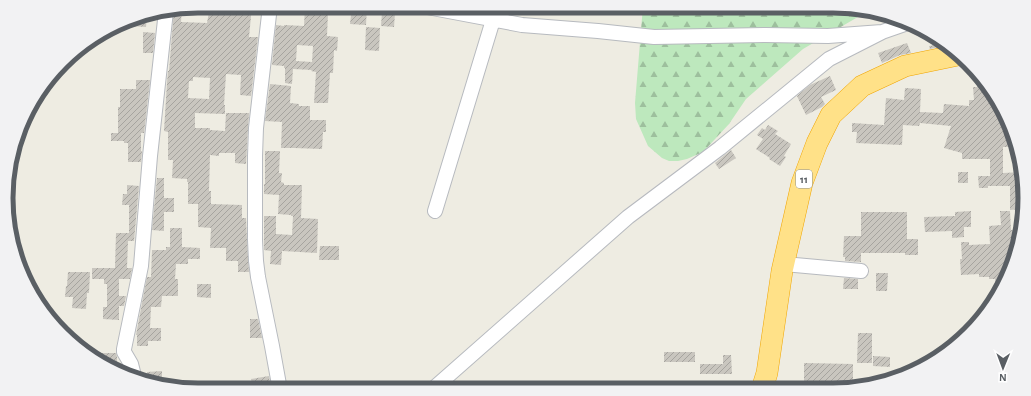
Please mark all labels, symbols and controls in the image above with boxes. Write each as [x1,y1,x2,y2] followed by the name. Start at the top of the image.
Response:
[796,170,812,188] road number: 11
[983,348,1023,388] north arrow
[999,372,1007,383] text: N

